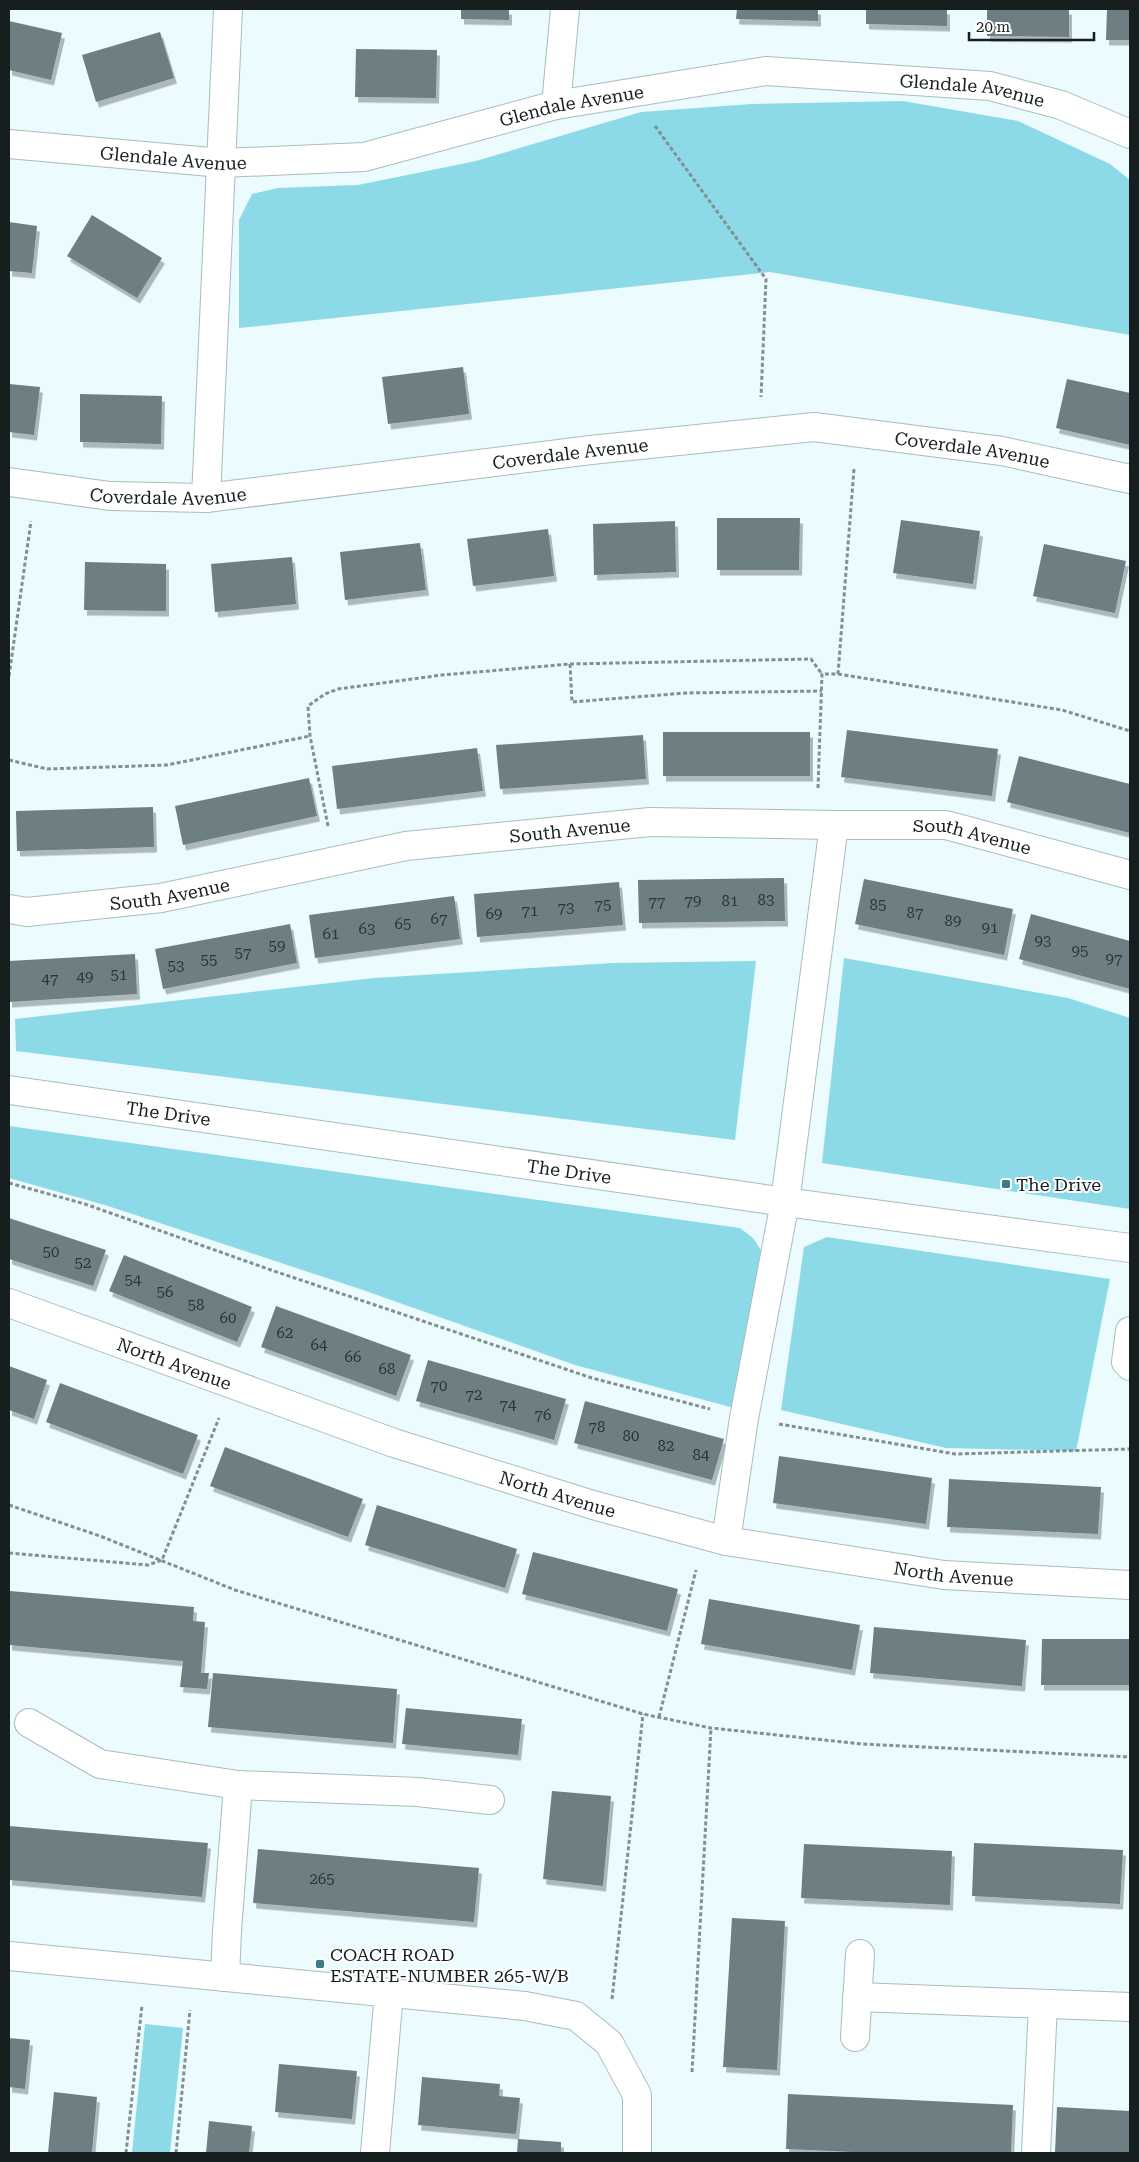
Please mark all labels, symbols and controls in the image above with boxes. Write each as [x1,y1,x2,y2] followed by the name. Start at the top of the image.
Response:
[969,10,1094,42] scale bar
[976,18,1011,36] text: 20 m
[899,69,1047,111] street label: Glendale Avenue
[497,80,645,130] street label: Glendale Avenue
[99,142,247,174] street label: Glendale Avenue
[893,427,1052,472] street label: Coverdale Avenue
[491,434,649,473] street label: Coverdale Avenue
[88,483,247,509] street label: Coverdale Avenue
[508,813,631,846] street label: South Avenue
[913,815,1034,858] street label: South Avenue
[109,873,231,914] street label: South Avenue
[758,891,774,909] house number: 83
[685,892,701,910] house number: 79
[722,892,738,910] house number: 81
[649,893,665,911] house number: 77
[595,896,611,914] house number: 75
[870,896,886,914] house number: 85
[558,899,574,917] house number: 73
[522,902,538,920] house number: 71
[907,904,923,922] house number: 87
[486,905,502,923] house number: 69
[431,910,447,928] house number: 67
[945,912,961,930] house number: 89
[395,915,411,933] house number: 65
[982,919,998,937] house number: 91
[359,920,375,938] house number: 63
[323,925,339,943] house number: 61
[1035,932,1051,950] house number: 93
[269,937,285,955] house number: 59
[1072,942,1088,960] house number: 95
[235,944,251,962] house number: 57
[1106,950,1122,968] house number: 97
[201,951,217,969] house number: 55
[168,957,184,975] house number: 53
[111,966,127,984] house number: 51
[77,968,93,986] house number: 49
[42,970,58,988] house number: 47
[125,1097,212,1129] street label: The Drive
[526,1154,613,1187] street label: The Drive
[1016,1174,1101,1195] place label: The Drive
[1000,1178,1012,1190] marker: The Drive
[43,1243,59,1261] house number: 50
[75,1254,91,1272] house number: 52
[125,1271,142,1289] house number: 54
[157,1283,173,1301] house number: 56
[188,1296,204,1314] house number: 58
[220,1309,236,1327] house number: 60
[277,1324,293,1342] house number: 62
[114,1333,235,1394] street label: North Avenue
[311,1336,328,1354] house number: 64
[345,1348,361,1366] house number: 66
[379,1360,395,1378] house number: 68
[431,1377,447,1395] house number: 70
[466,1386,482,1404] house number: 72
[500,1396,517,1414] house number: 74
[535,1406,551,1424] house number: 76
[589,1418,605,1436] house number: 78
[623,1427,639,1445] house number: 80
[658,1437,674,1455] house number: 82
[693,1446,710,1464] house number: 84
[497,1466,618,1521] street label: North Avenue
[892,1557,1014,1589] street label: North Avenue
[309,1870,335,1888] house number: 265
[330,1944,569,1986] place label: COACH ROAD ESTATE-NUMBER 265-W/B
[314,1958,326,1970] marker: COACH ROAD ESTATE-NUMBER 265-W/B

